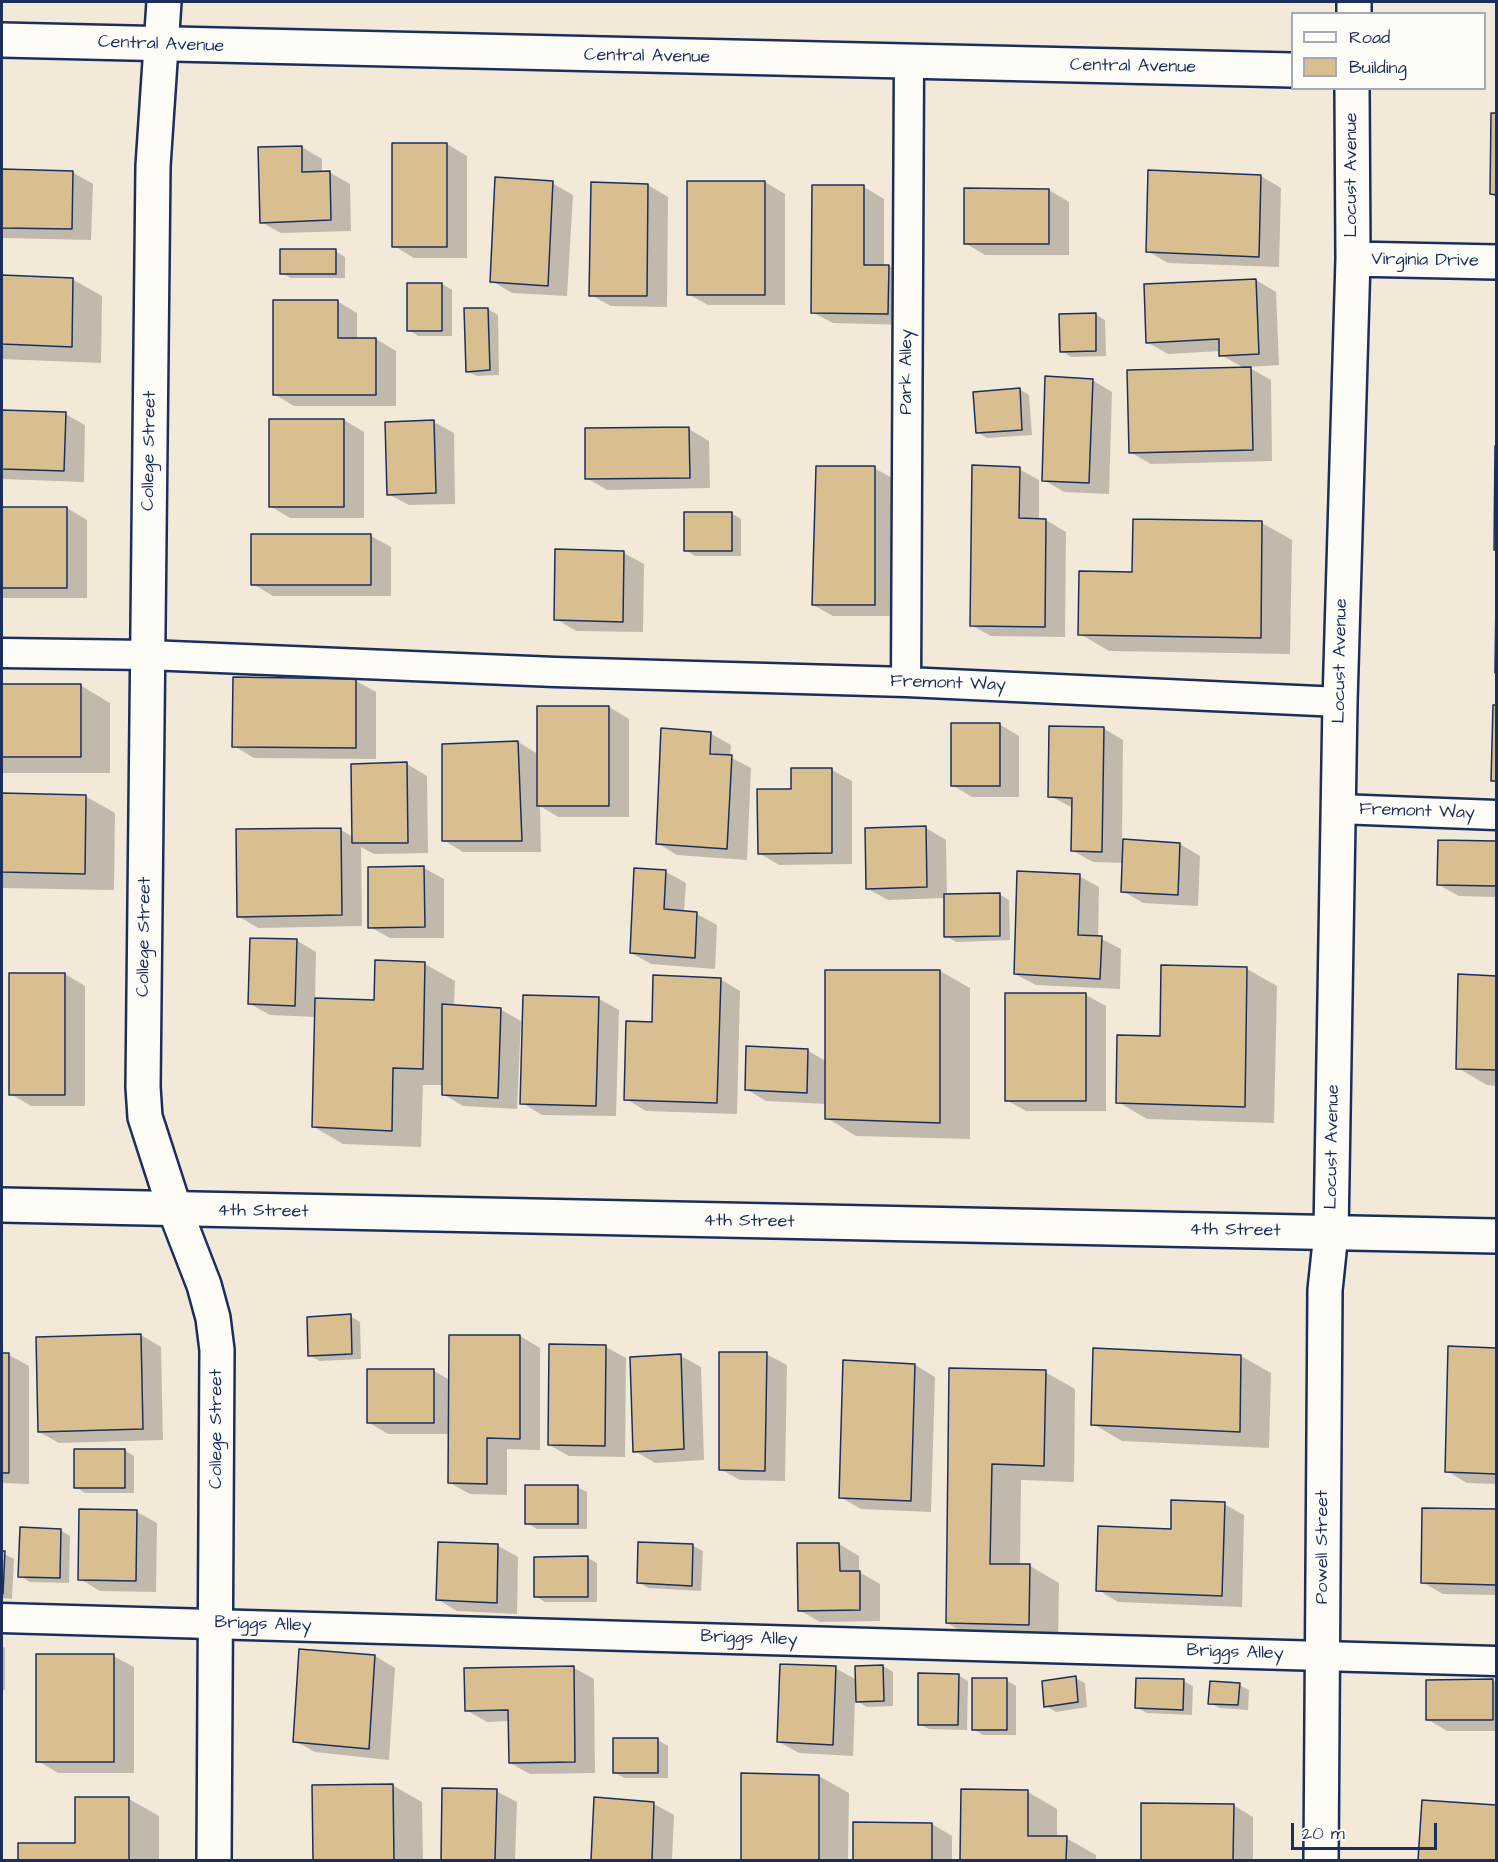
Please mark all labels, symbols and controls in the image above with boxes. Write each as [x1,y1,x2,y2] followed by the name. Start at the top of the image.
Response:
[1291,12,1486,90] legend
[1349,25,1390,50] text: Road
[97,32,225,58] street label: Central Avenue
[584,45,710,69] street label: Central Avenue
[1070,55,1196,79] street label: Central Avenue
[1349,55,1407,80] text: Building
[1341,112,1363,238] street label: Locust Avenue
[1371,249,1479,273] street label: Virginia Drive
[896,329,918,415] street label: Park Alley
[138,391,162,511] street label: College Street
[1329,598,1353,724] street label: Locust Avenue
[890,671,1006,697] street label: Fremont Way
[1359,799,1475,825] street label: Fremont Way
[133,877,157,997] street label: College Street
[1321,1084,1345,1210] street label: Locust Avenue
[217,1200,309,1224] street label: 4th Street
[703,1210,795,1234] street label: 4th Street
[1189,1219,1281,1243] street label: 4th Street
[206,1369,228,1489] street label: College Street
[1312,1490,1334,1604] street label: Powell Street
[214,1613,312,1637] street label: Briggs Alley
[700,1627,798,1651] street label: Briggs Alley
[1186,1641,1284,1665] street label: Briggs Alley
[1294,1811,1440,1849] scale bar
[1302,1821,1345,1846] text: 20 m

